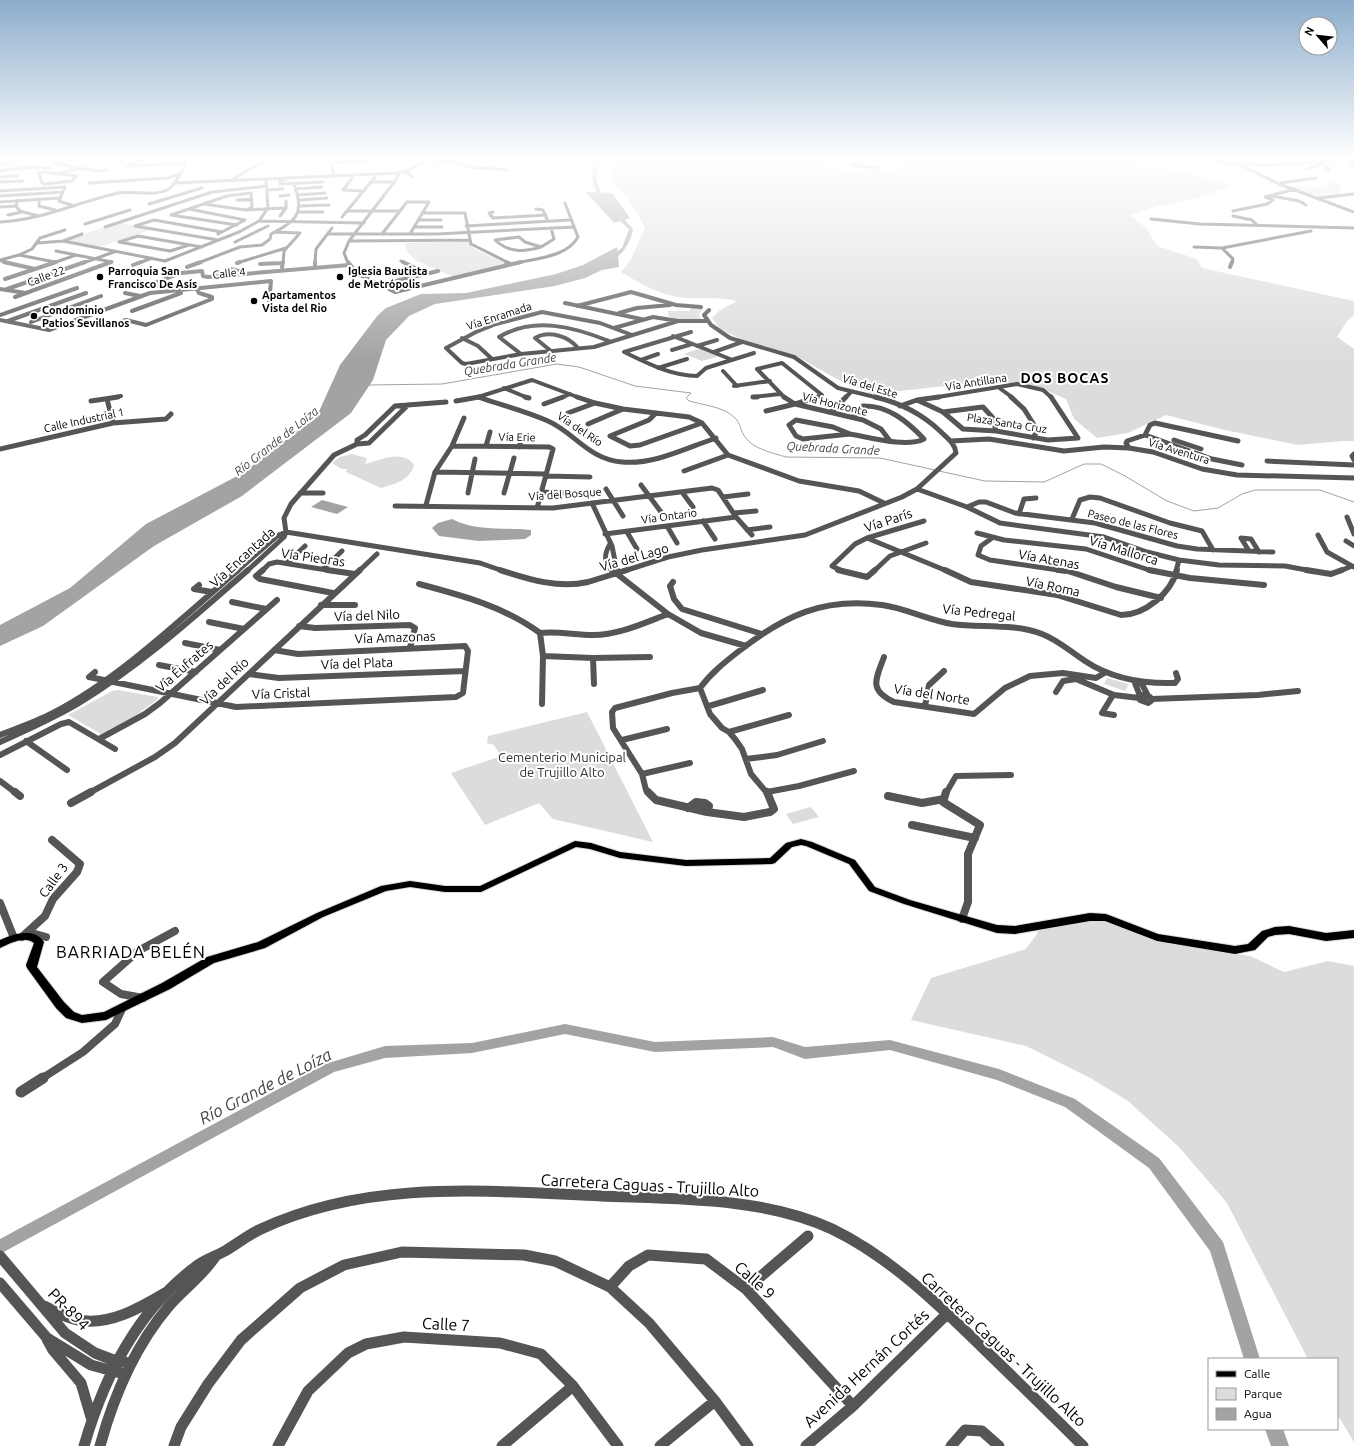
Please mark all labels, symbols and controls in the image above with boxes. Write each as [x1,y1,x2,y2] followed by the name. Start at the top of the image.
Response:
[1298,16,1338,56] north arrow
[1302,25,1316,38] text: N
[26,264,66,288] street label: Calle 22
[108,265,197,290] place label: Parroquia San Francisco De Asís
[212,265,246,281] street label: Calle 4
[348,265,428,290] place label: Iglesia Bautista de Metrópolis
[95,272,105,282] marker: Parroquia San Francisco De Asís
[335,272,345,282] marker: Iglesia Bautista de Metrópolis
[262,289,336,314] place label: Apartamentos Vista del Rio
[249,296,259,306] marker: Apartamentos Vista del Rio
[465,300,533,332] street label: Vía Enramada
[42,304,130,329] place label: Condominio Patios Sevillanos
[29,311,39,321] marker: Condominio Patios Sevillanos
[463,350,557,378] water label: Quebrada Grande
[1020,370,1110,386] district label: DOS BOCAS
[944,371,1008,393] street label: Vía Antillana
[841,372,899,400] street label: Vía del Este
[801,390,869,418] street label: Vía Horizonte
[231,404,321,478] water label: Río Grande de Loíza
[43,406,125,434] street label: Calle Industrial 1
[555,409,605,449] street label: Vía del Río
[966,411,1048,435] street label: Plaza Santa Cruz
[498,431,536,443] street label: Vía Erie
[1147,436,1211,466] street label: Vía Aventura
[786,439,880,457] water label: Quebrada Grande
[528,485,602,503] street label: Vía del Bosque
[640,506,698,526] street label: Vía Ontario
[862,506,914,534] street label: Vía París
[1086,507,1180,541] street label: Paseo de las Flores
[207,524,277,590] street label: Vía Encantada
[1088,533,1160,567] street label: Vía Mallorca
[598,540,670,574] street label: Vía del Lago
[280,546,346,568] street label: Vía Piedras
[1017,547,1081,571] street label: Vía Atenas
[1025,573,1081,599] street label: Vía Roma
[942,601,1017,623] street label: Vía Pedregal
[334,607,400,623] street label: Vía del Nilo
[354,629,436,645] street label: Vía Amazonas
[152,637,215,694] street label: Vía Éufrates
[197,655,251,707] street label: Vía del Río
[321,655,393,671] street label: Vía del Plata
[893,681,971,707] street label: Vía del Norte
[252,685,311,701] street label: Vía Cristal
[498,750,627,779] park label: Cementerio Municipal de Trujillo Alto
[36,860,70,900] street label: Calle 3
[56,941,206,961] district label: BARRIADA BELÉN
[196,1044,334,1128] water label: Río Grande de Loíza
[540,1170,760,1200] street label: Carretera Caguas - Trujillo Alto
[731,1257,779,1303] street label: Calle 9
[918,1268,1090,1430] street label: Carretera Caguas - Trujillo Alto
[45,1284,93,1334] street label: PR-894
[800,1305,932,1431] street label: Avenida Hernán Cortés
[422,1314,470,1334] street label: Calle 7
[1208,1358,1338,1430] legend
[1244,1367,1270,1380] text: Calle
[1244,1387,1282,1400] text: Parque
[1244,1407,1272,1420] text: Agua

